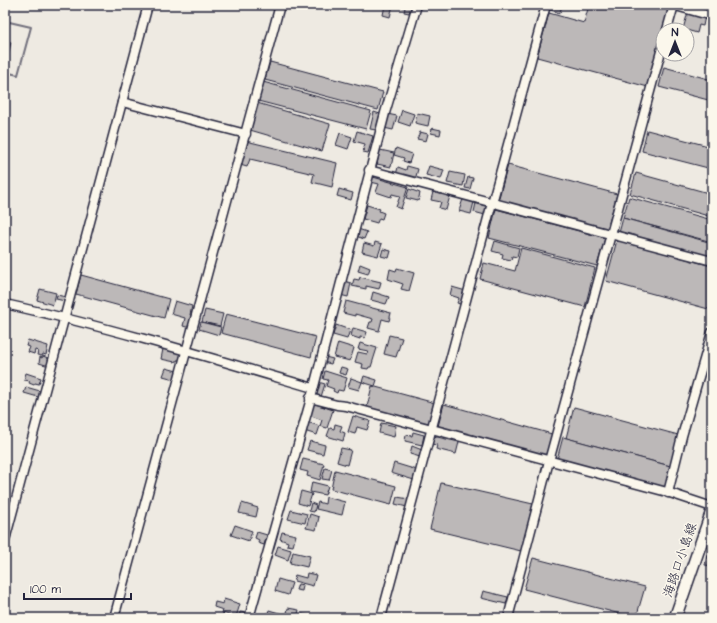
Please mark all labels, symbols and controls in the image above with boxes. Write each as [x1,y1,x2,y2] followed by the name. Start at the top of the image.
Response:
[655,22,695,62] north arrow
[672,25,679,40] text: N
[659,519,702,600] street label: 海路口小島線
[24,575,131,601] scale bar
[30,581,61,598] text: 100 m

